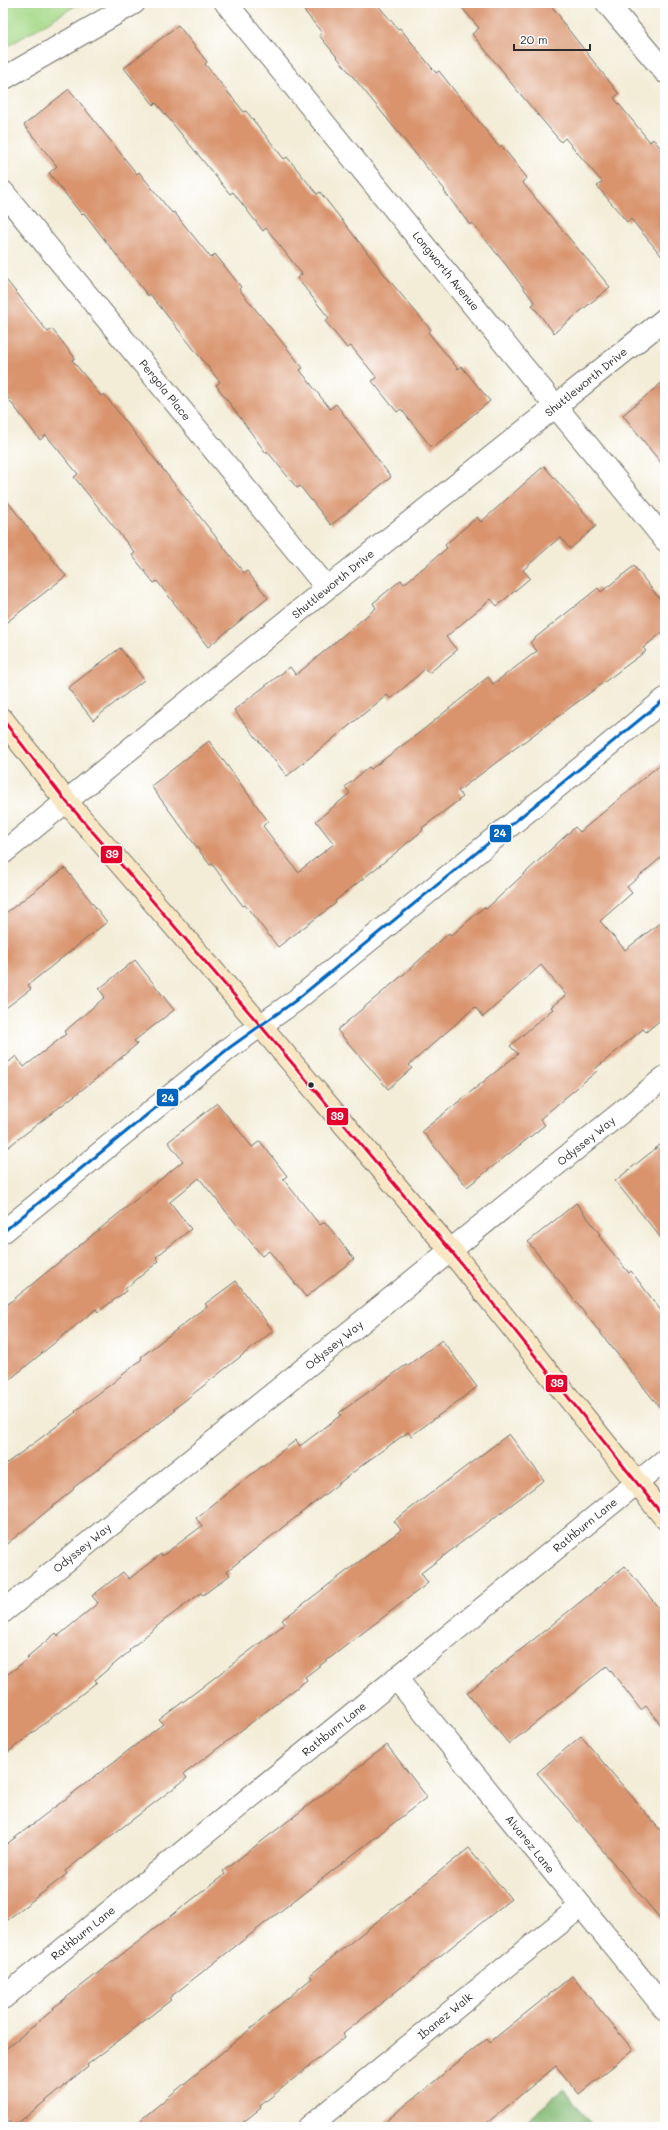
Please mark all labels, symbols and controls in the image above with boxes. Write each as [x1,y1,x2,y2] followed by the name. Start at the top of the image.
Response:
[514,26,590,52] scale bar
[520,31,548,47] text: 20 m
[410,228,483,314] street label: Longworth Avenue
[541,344,630,420] street label: Shuttleworth Drive
[136,356,195,424] street label: Pergola Place
[288,546,377,622] street label: Shuttleworth Drive
[489,824,512,843] line badge: 24
[493,825,507,840] text: 24
[100,845,123,864] line badge: 39
[105,846,119,861] text: 39
[306,1080,316,1090] unlabelled marker
[156,1088,179,1107] line badge: 24
[161,1090,175,1105] text: 24
[326,1107,349,1126] line badge: 39
[330,1108,344,1123] text: 39
[554,1112,618,1169] street label: Odyssey Way
[302,1316,366,1373] street label: Odyssey Way
[545,1374,568,1393] line badge: 39
[550,1375,564,1390] text: 39
[549,1494,620,1555] street label: Rathburn Lane
[50,1519,114,1576] street label: Odyssey Way
[298,1698,369,1759] street label: Rathburn Lane
[502,1812,559,1876] street label: Alvarez Lane
[47,1902,118,1963] street label: Rathburn Lane
[414,1989,475,2042] street label: Ibanez Walk

